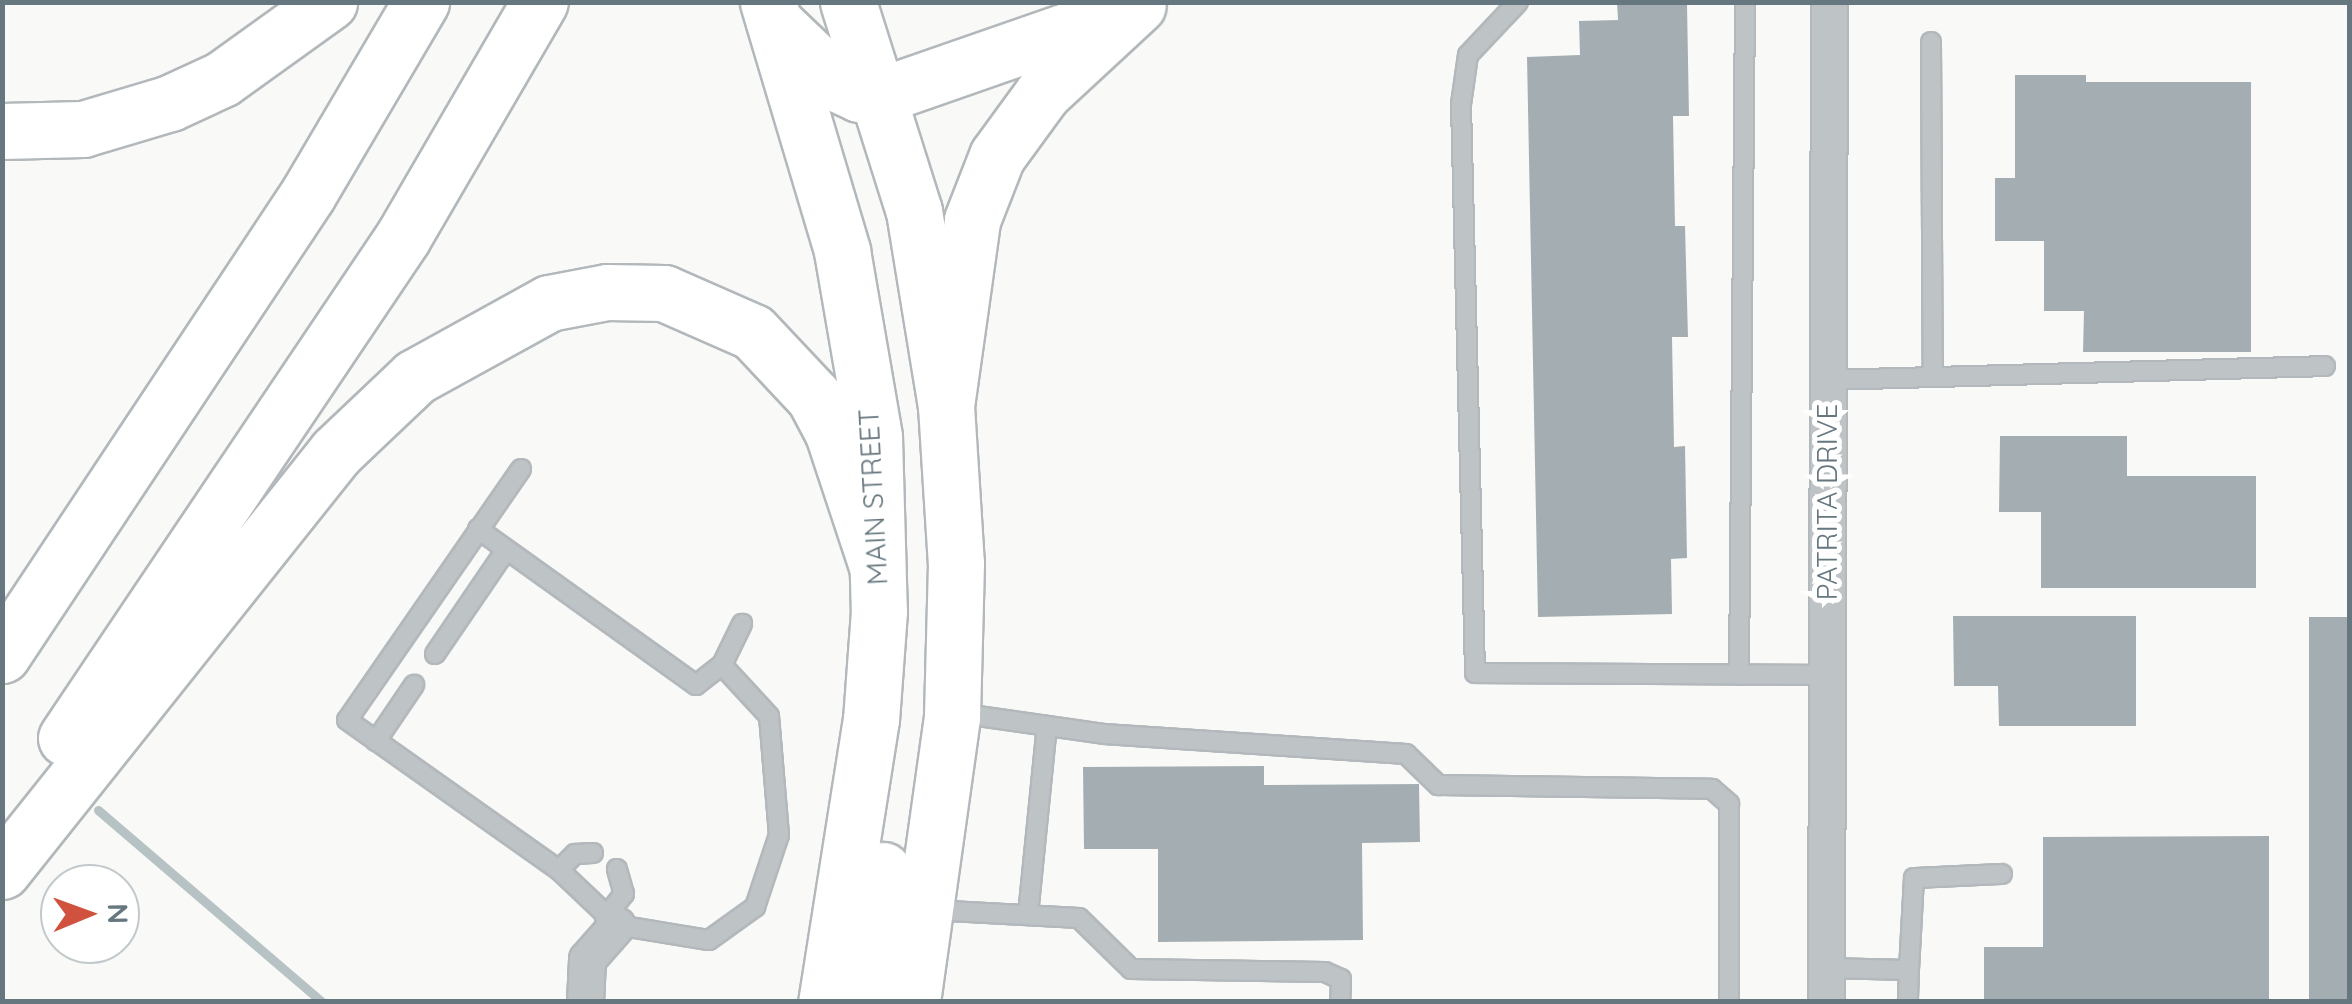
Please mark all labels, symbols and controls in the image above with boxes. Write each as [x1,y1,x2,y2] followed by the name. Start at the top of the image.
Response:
[1810,404,1844,600] street label: PATRITA DRIVE
[852,408,894,586] street label: MAIN STREET
[40,864,140,964] north arrow
[101,903,136,924] text: N

